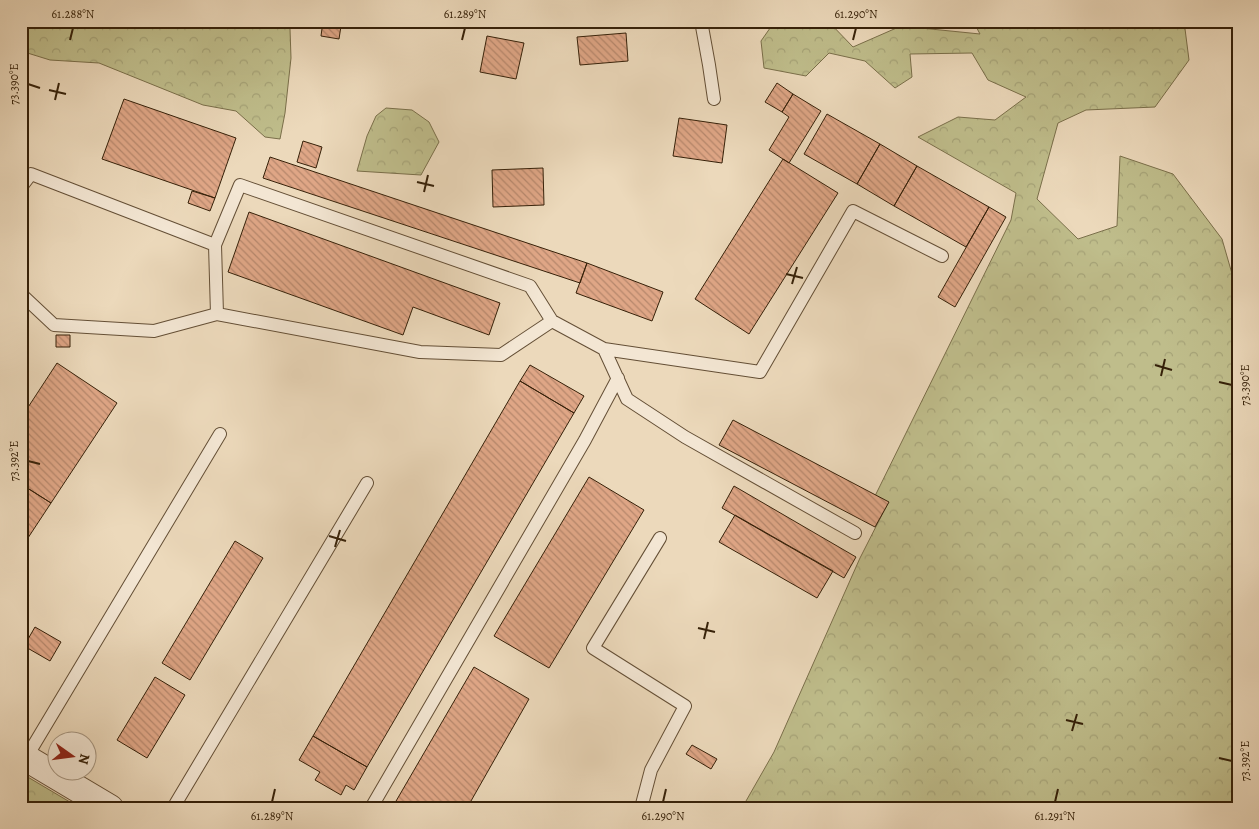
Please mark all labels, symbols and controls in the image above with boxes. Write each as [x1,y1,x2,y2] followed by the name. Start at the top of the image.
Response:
[52,6,95,22] text: 61.288°N
[444,6,487,22] text: 61.289°N
[834,6,878,22] text: 61.290°N
[6,63,22,105] text: 73.390°E
[1237,364,1253,406] text: 73.390°E
[6,441,22,481] text: 73.392°E
[48,732,98,782] north arrow
[1237,741,1253,781] text: 73.392°E
[74,752,95,766] text: N
[251,808,294,824] text: 61.289°N
[641,808,685,824] text: 61.290°N
[1035,808,1076,824] text: 61.291°N

